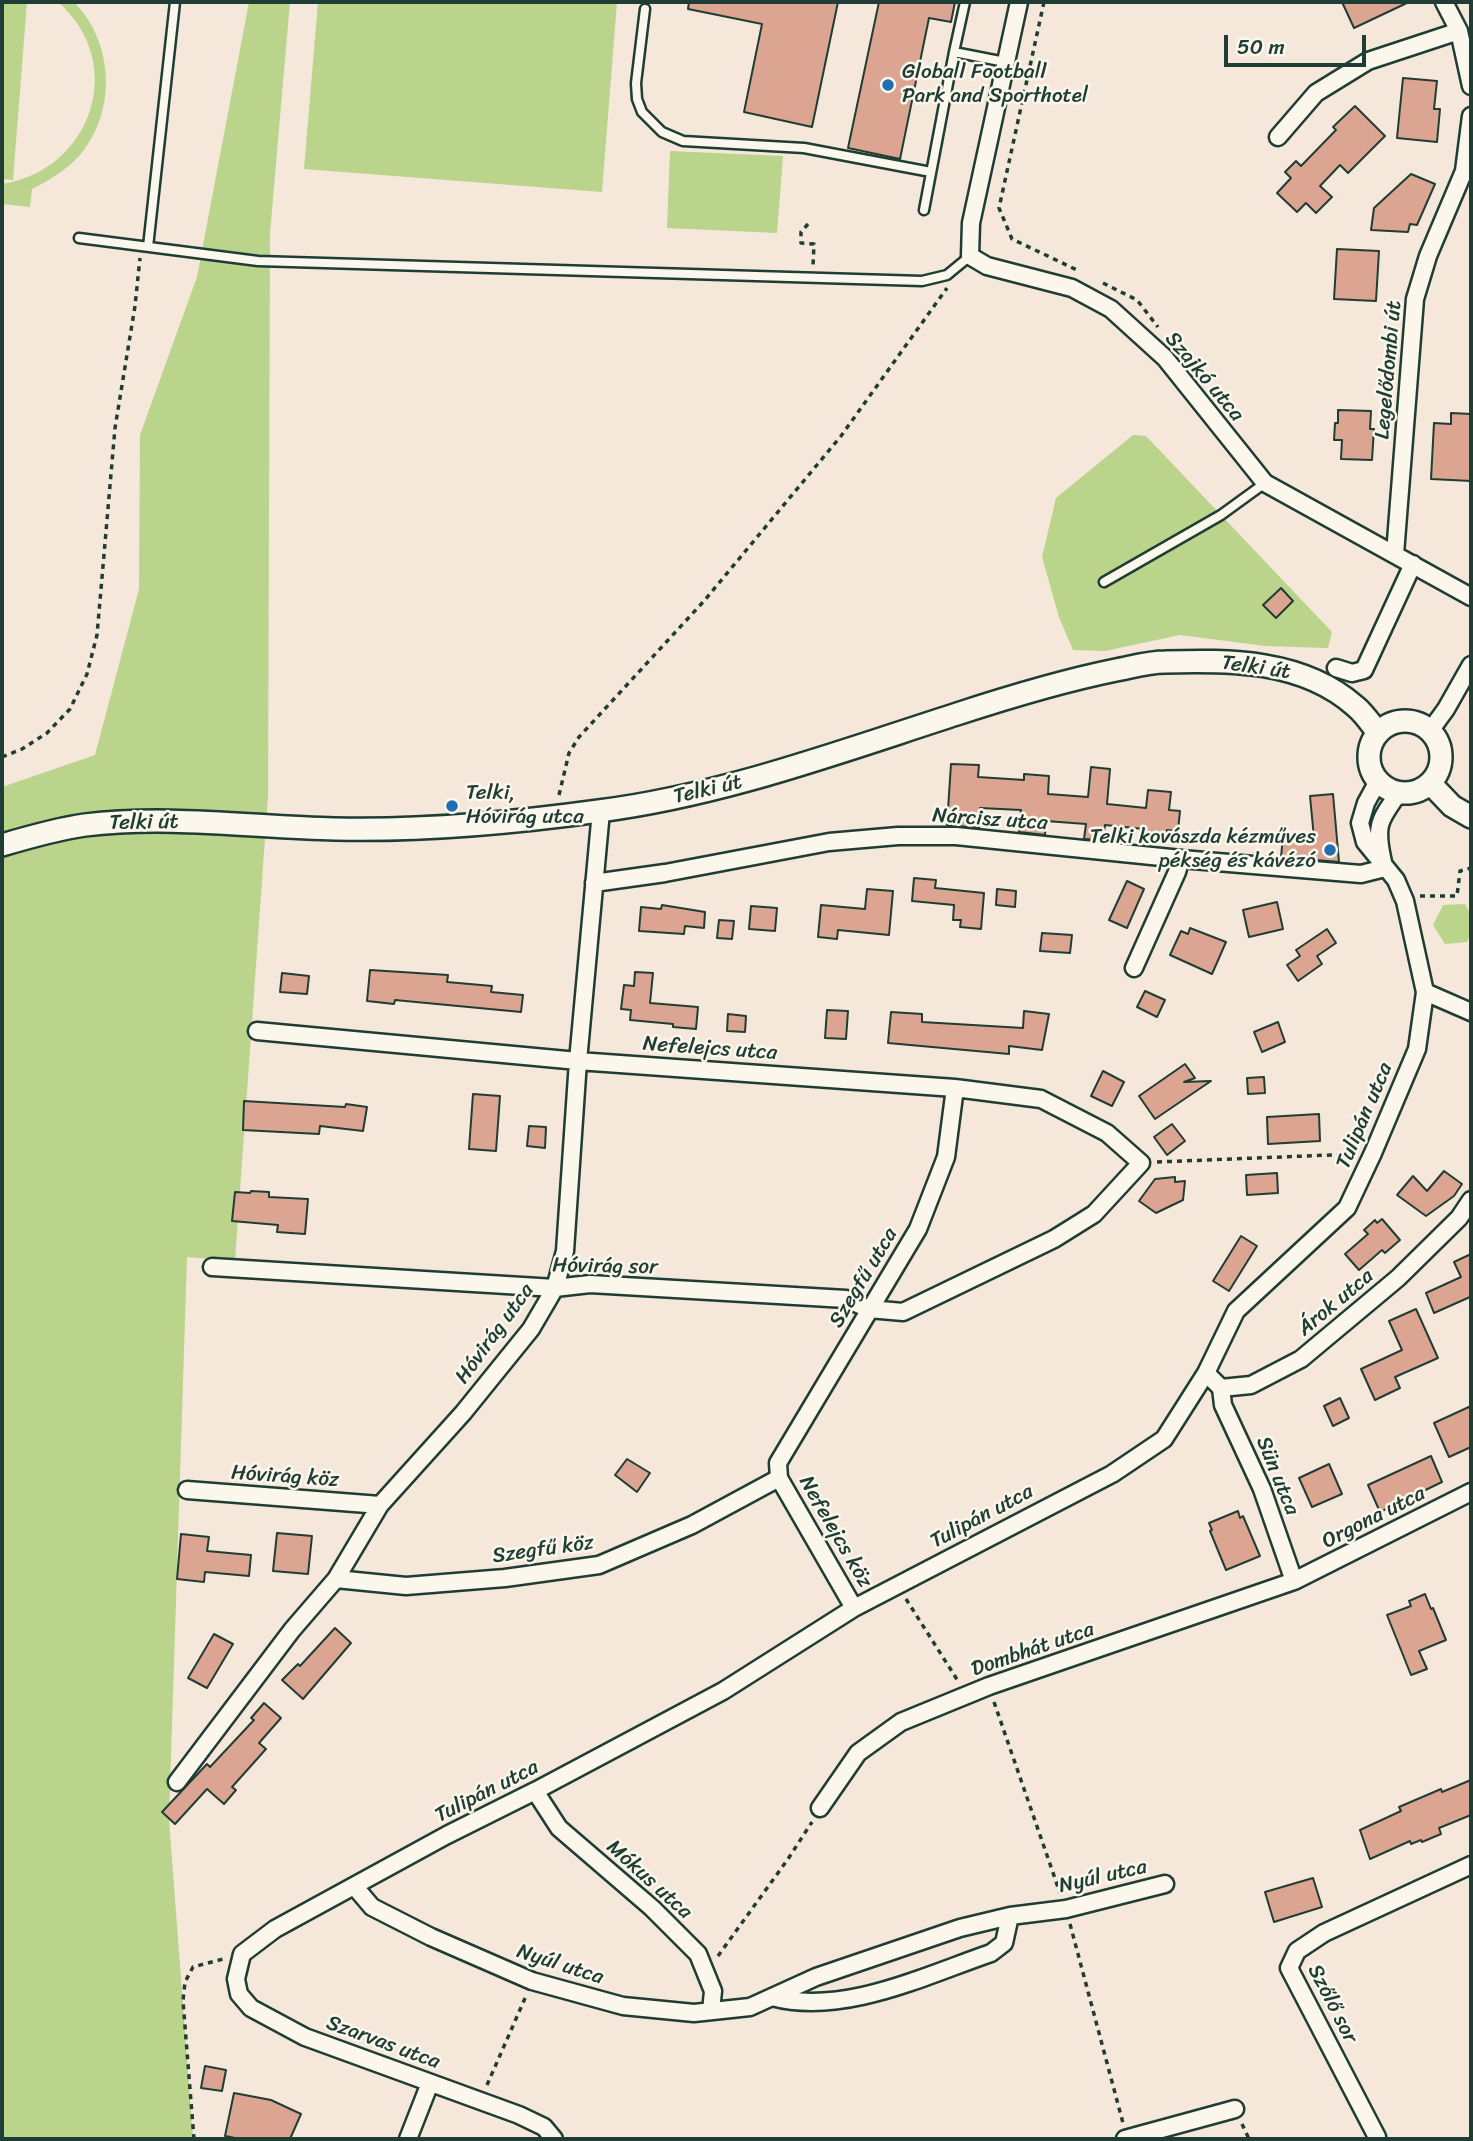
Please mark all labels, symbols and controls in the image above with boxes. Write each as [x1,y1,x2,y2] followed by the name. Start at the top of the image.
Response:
[1228,21,1370,65] scale bar
[1237,28,1285,66] text: 50 m
[902,60,1088,110] place label: Globall Football Park and Sporthotel
[880,77,896,93] marker: Globall Football Park and Sporthotel
[1370,300,1408,440] street label: Legelődombi út
[1159,327,1249,427] street label: Szajkó utca
[1220,651,1292,685] street label: Telki út
[671,770,745,810] street label: Telki út
[466,781,584,831] place label: Telki, Hóvirág utca
[444,798,460,814] marker: Telki, Hóvirág utca
[932,803,1048,837] street label: Nárcisz utca
[109,810,179,836] street label: Telki út
[1090,825,1316,875] place label: Telki kovászda kézműves pékség és kávézó
[1322,842,1338,858] marker: Telki kovászda kézműves pékség és kávézó
[642,1032,778,1066] street label: Nefelejcs utca
[1331,1059,1399,1173] street label: Tulipán utca
[824,1224,904,1332] street label: Szegfű utca
[552,1253,658,1281] street label: Hóvirág sor
[1293,1264,1379,1342] street label: Árok utca
[450,1279,540,1389] street label: Hóvirág utca
[1250,1433,1304,1519] street label: Sün utca
[230,1461,340,1493] street label: Hóvirág köz
[793,1472,877,1592] street label: Nefelejcs köz
[926,1479,1038,1555] street label: Tulipán utca
[1318,1481,1430,1555] street label: Orgona utca
[491,1530,595,1570] street label: Szegfű köz
[968,1617,1098,1683] street label: Dombhát utca
[431,1755,543,1829] street label: Tulipán utca
[601,1835,697,1925] street label: Mókus utca
[1057,1855,1149,1899] street label: Nyúl utca
[513,1939,607,1991] street label: Nyúl utca
[1302,1960,1362,2048] street label: Szőlő sor
[323,2011,443,2075] street label: Szarvas utca

